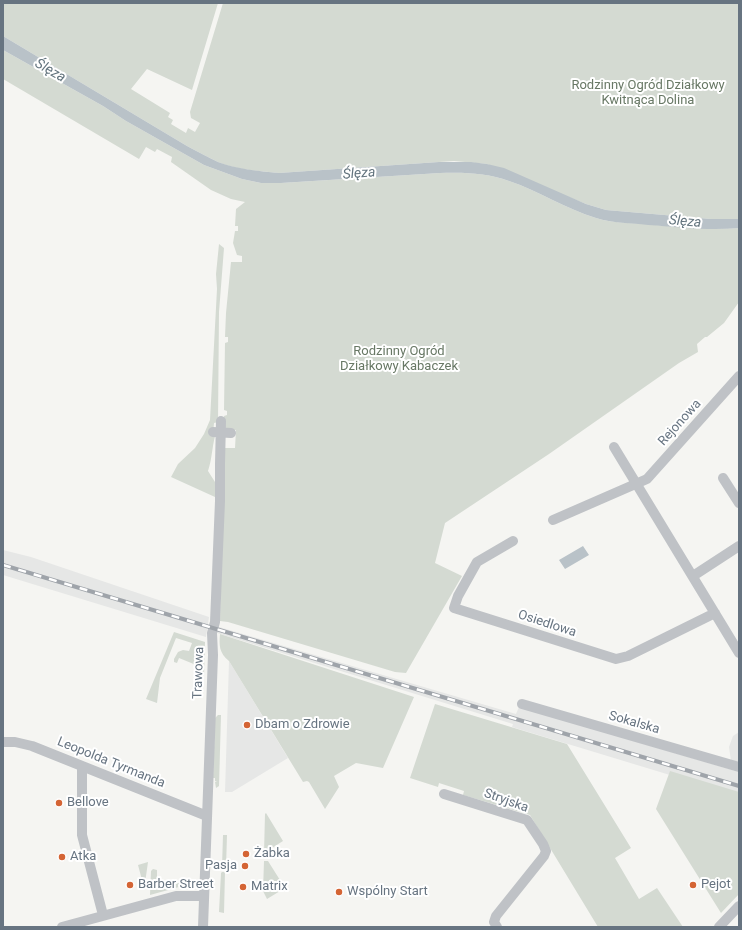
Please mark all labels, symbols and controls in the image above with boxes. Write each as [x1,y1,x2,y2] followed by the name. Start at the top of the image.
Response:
[32,56,68,86] water label: Ślęza
[571,78,725,109] park label: Rodzinny Ogród Działkowy Kwitnąca Dolina
[342,164,376,184] water label: Ślęza
[668,212,702,232] water label: Ślęza
[340,344,458,375] park label: Rodzinny Ogród Działkowy Kabaczek
[655,397,705,449] street label: Rejonowa
[516,607,578,641] street label: Osiedlowa
[190,646,208,700] street label: Trawowa
[607,708,661,738] street label: Sokalska
[255,717,350,733] place label: Dbam o Zdrowie
[242,720,252,730] marker: Dbam o Zdrowie
[55,734,167,792] street label: Leopolda Tyrmanda
[482,786,530,816] street label: Stryjska
[67,795,109,811] place label: Bellove
[54,798,64,808] marker: Bellove
[254,846,290,862] place label: Żabka
[70,849,96,865] place label: Atka
[241,849,251,859] marker: Żabka
[57,852,67,862] marker: Atka
[205,858,237,874] place label: Pasja
[240,861,250,871] marker: Pasja
[138,877,214,893] place label: Barber Street
[701,877,731,893] place label: Pejot
[251,879,288,895] place label: Matrix
[125,880,135,890] marker: Barber Street
[688,880,698,890] marker: Pejot
[238,882,248,892] marker: Matrix
[347,884,428,900] place label: Wspólny Start
[334,887,344,897] marker: Wspólny Start

